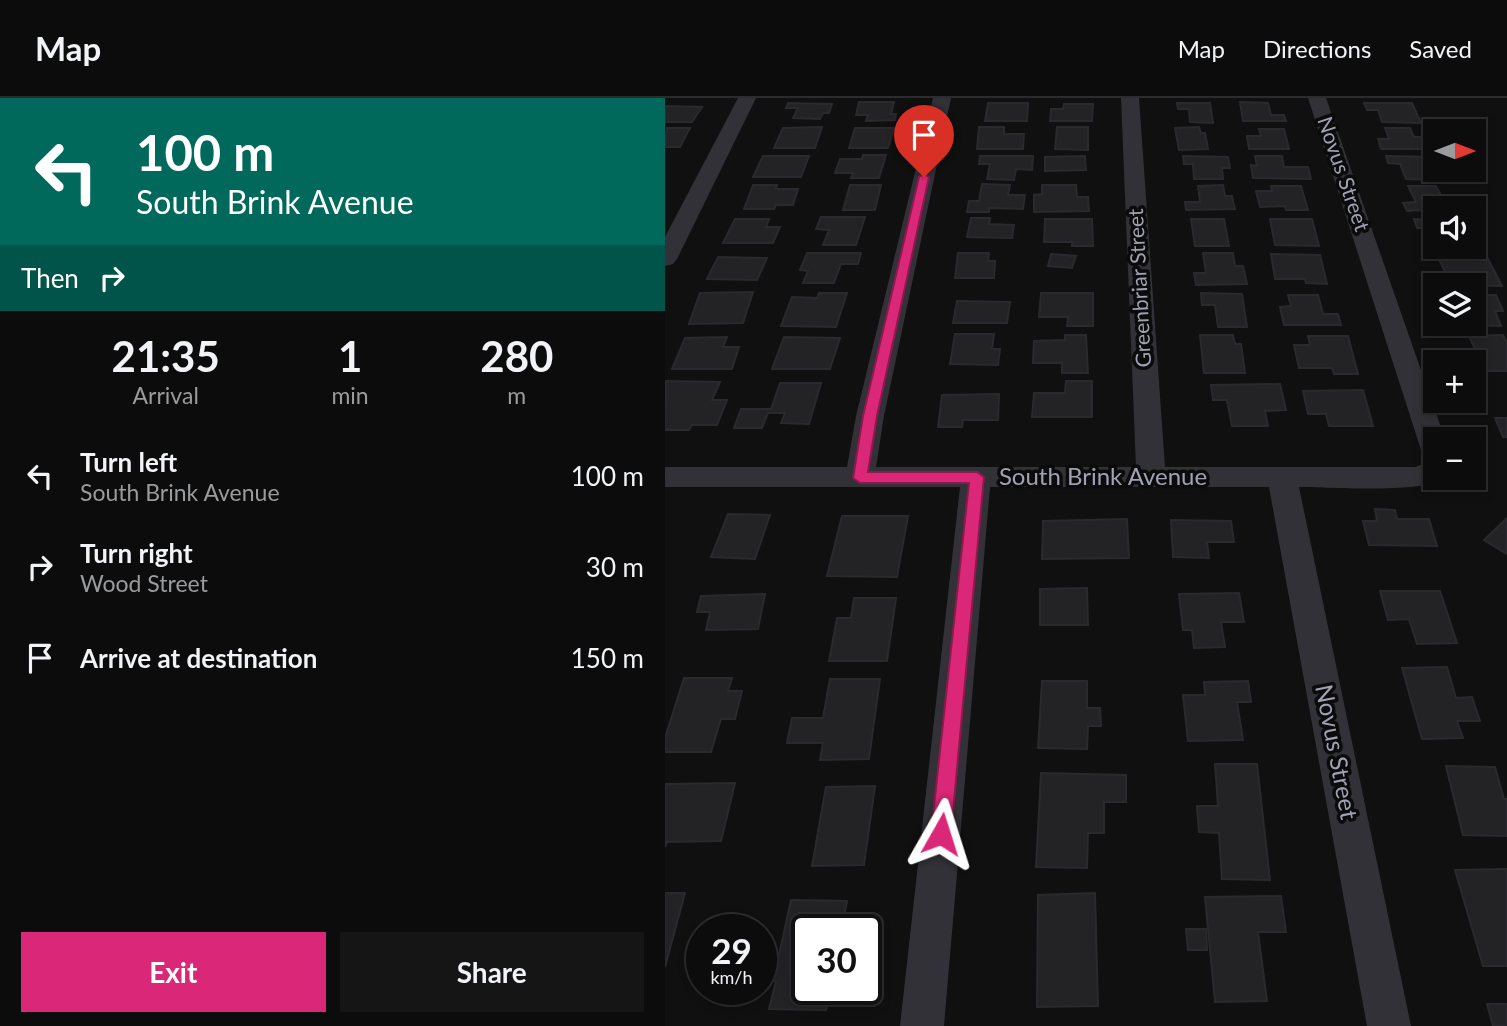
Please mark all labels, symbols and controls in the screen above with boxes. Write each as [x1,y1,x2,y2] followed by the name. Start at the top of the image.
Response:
[35,28,101,68] text: Map
[1178,34,1225,63] text: Map
[1263,34,1371,63] text: Directions
[1409,34,1472,63] text: Saved
[894,105,954,177] pin
[1313,113,1376,235] street label: Novus Street
[905,116,943,154] icon: arrive
[1423,119,1486,182] north arrow
[1423,119,1486,490] map controls
[136,123,274,181] text: 100 m
[21,126,112,217] icon: left
[136,182,414,221] text: South Brink Avenue
[1423,196,1486,259] button: sound
[1122,208,1155,368] street label: Greenbriar Street
[93,259,131,297] icon: right
[21,262,79,294] text: Then
[1423,273,1486,336] button: layers
[112,331,220,381] text: 21:35
[338,331,362,381] text: 1
[480,331,553,381] text: 280
[1423,350,1486,413] button: +
[133,381,199,409] text: Arrival
[331,381,369,409] text: min
[507,381,526,409] text: m
[1423,427,1486,490] button: −
[80,446,177,478] text: Turn left
[21,457,59,495] icon: left
[571,460,644,492] text: 100 m
[999,461,1207,490] street label: South Brink Avenue
[80,478,280,506] text: South Brink Avenue
[80,537,193,569] text: Turn right
[21,548,59,586] icon: right
[586,551,644,583] text: 30 m
[80,569,208,597] text: Wood Street
[21,639,59,677] icon: arrive
[80,642,317,674] text: Arrive at destination
[571,642,644,674] text: 150 m
[1310,682,1365,822] street label: Novus Street
[904,797,978,871] position arrow
[791,914,882,1005] speed limit sign: 30
[711,929,752,971] text: 29
[21,932,326,1012] button: Exit
[340,932,644,1012] button: Share
[710,966,753,988] text: km/h

